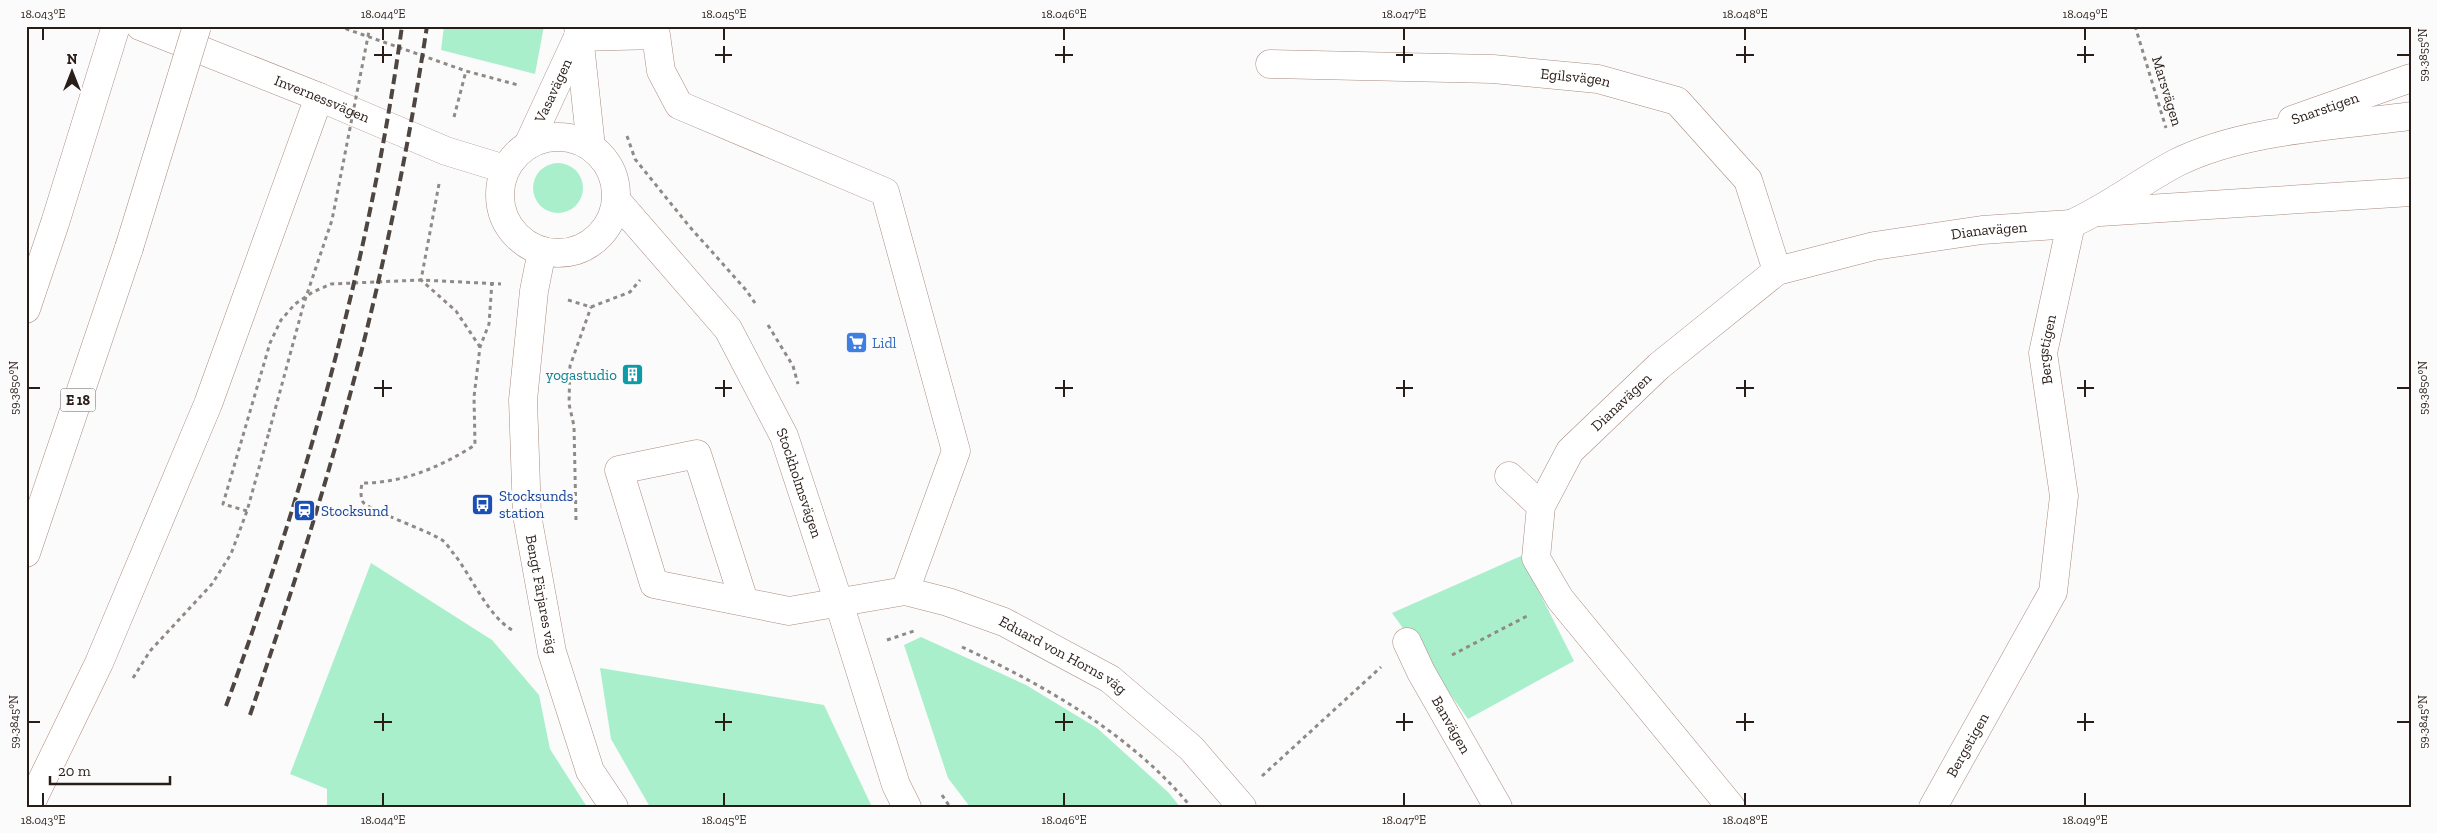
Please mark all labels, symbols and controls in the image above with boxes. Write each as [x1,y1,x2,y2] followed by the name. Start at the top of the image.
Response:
[21,7,65,21] text: 18.043°E
[361,7,405,21] text: 18.044°E
[702,7,746,21] text: 18.045°E
[1042,7,1086,21] text: 18.046°E
[1382,7,1426,21] text: 18.047°E
[1723,7,1767,21] text: 18.048°E
[2063,7,2107,21] text: 18.049°E
[2416,28,2430,82] text: 59.3855°N
[48,48,98,98] north arrow
[67,51,78,68] text: N
[2148,54,2186,128] street label: Marsvägen
[530,55,576,126] street label: Vasavägen
[1540,65,1613,91] street label: Egilsvägen
[272,71,373,127] street label: Invernessvägen
[2289,88,2362,129] street label: Snarstigen
[1950,218,2028,243] street label: Dianavägen
[2034,313,2060,386] street label: Bergstigen
[844,331,868,355] supermarket icon: Lidl
[872,334,897,352] place label: Lidl
[7,361,21,415] text: 59.3850°N
[2416,361,2430,415] text: 59.3850°N
[621,363,645,387] building icon: yogastudio
[546,366,617,384] place label: yogastudio
[1587,369,1655,435] street label: Dianavägen
[60,388,96,412] road number: E 18
[772,425,826,540] street label: Stockholmsvägen
[499,487,573,522] place label: Stocksunds station
[471,493,495,517] bus stop icon: Stocksunds station
[293,499,317,523] station icon: Stocksund
[321,502,390,520] place label: Stocksund
[522,533,561,655] street label: Bengt Färjares väg
[996,612,1130,698] street label: Eduard von Horns väg
[1428,693,1475,757] street label: Banvägen
[7,695,21,749] text: 59.3845°N
[2416,695,2430,749] text: 59.3845°N
[1942,709,1993,780] street label: Bergstigen
[50,753,170,785] scale bar
[58,762,91,780] text: 20 m
[21,813,65,827] text: 18.043°E
[361,813,405,827] text: 18.044°E
[702,813,746,827] text: 18.045°E
[1042,813,1086,827] text: 18.046°E
[1382,813,1426,827] text: 18.047°E
[1723,813,1767,827] text: 18.048°E
[2063,813,2107,827] text: 18.049°E

